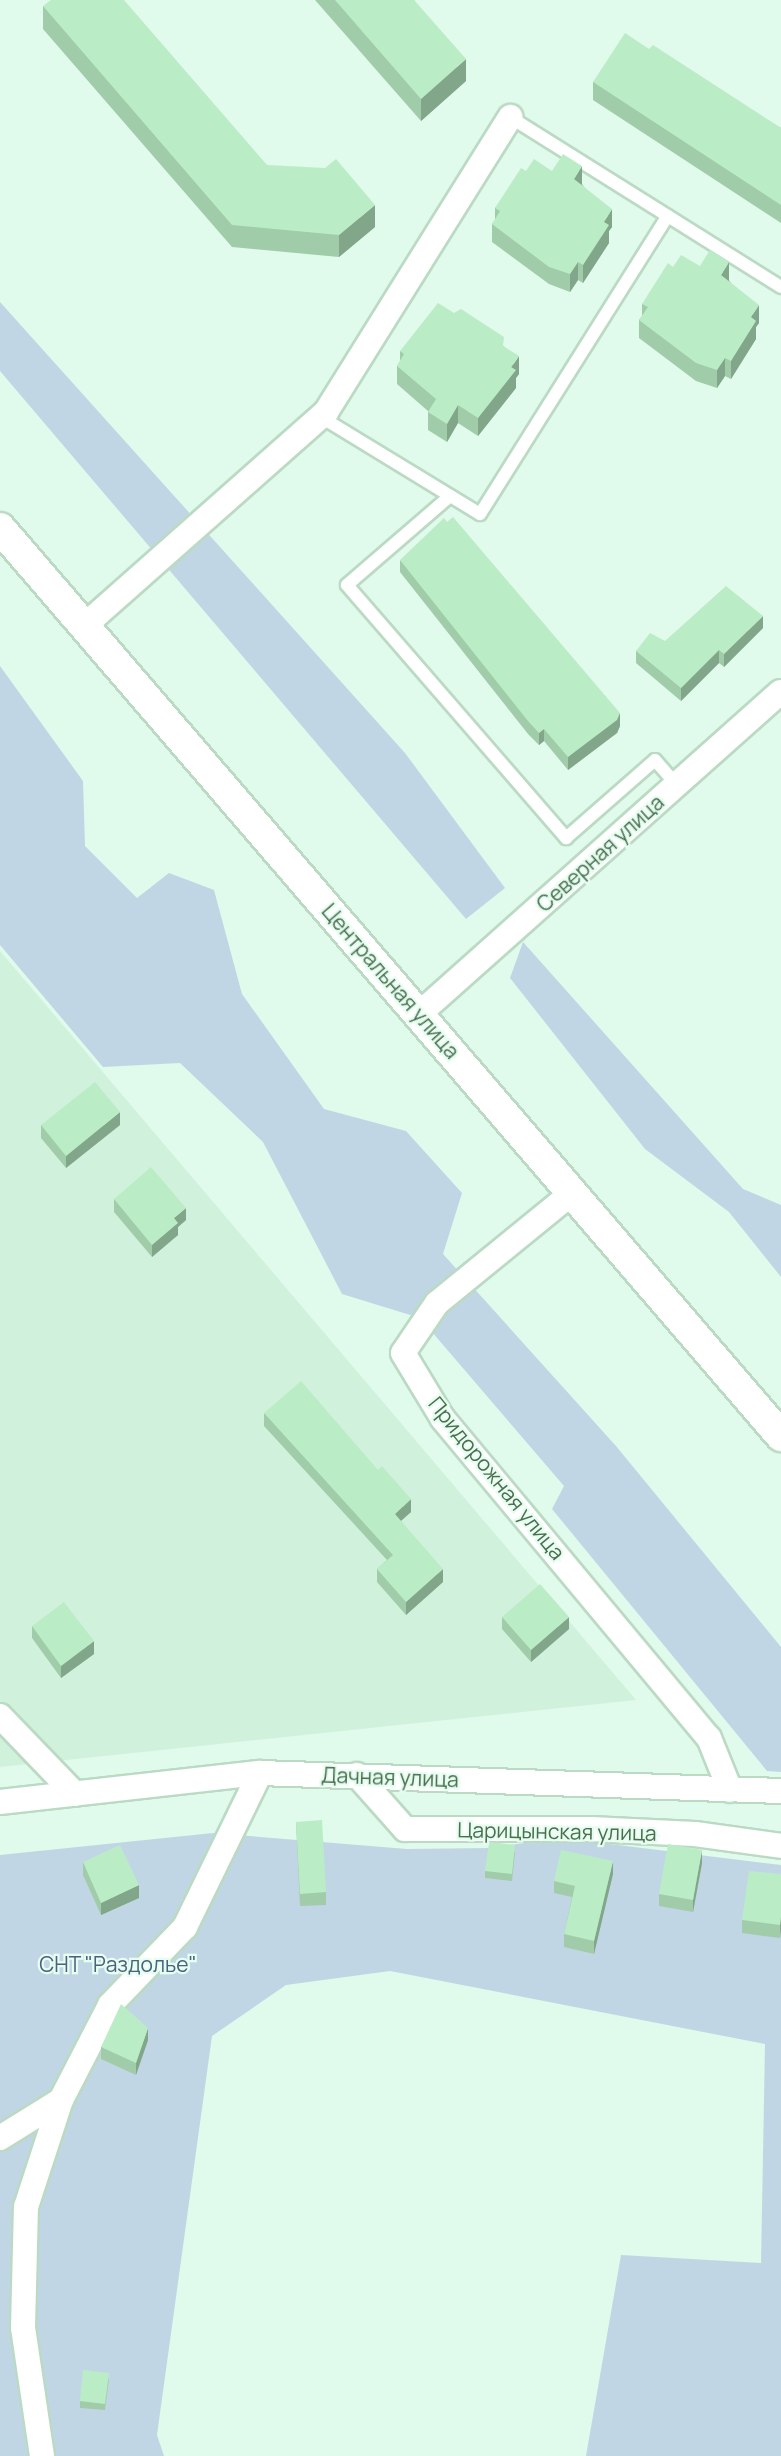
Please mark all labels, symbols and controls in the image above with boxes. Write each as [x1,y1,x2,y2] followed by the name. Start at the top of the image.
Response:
[531,789,669,917] street label: Северная улица
[317,899,465,1063] street label: Центральная улица
[424,1391,570,1565] street label: Придорожная улица
[321,1762,459,1792] street label: Дачная улица
[457,1817,657,1845] street label: Царицынская улица
[39,1951,197,1977] park label: СНТ "Раздолье"

